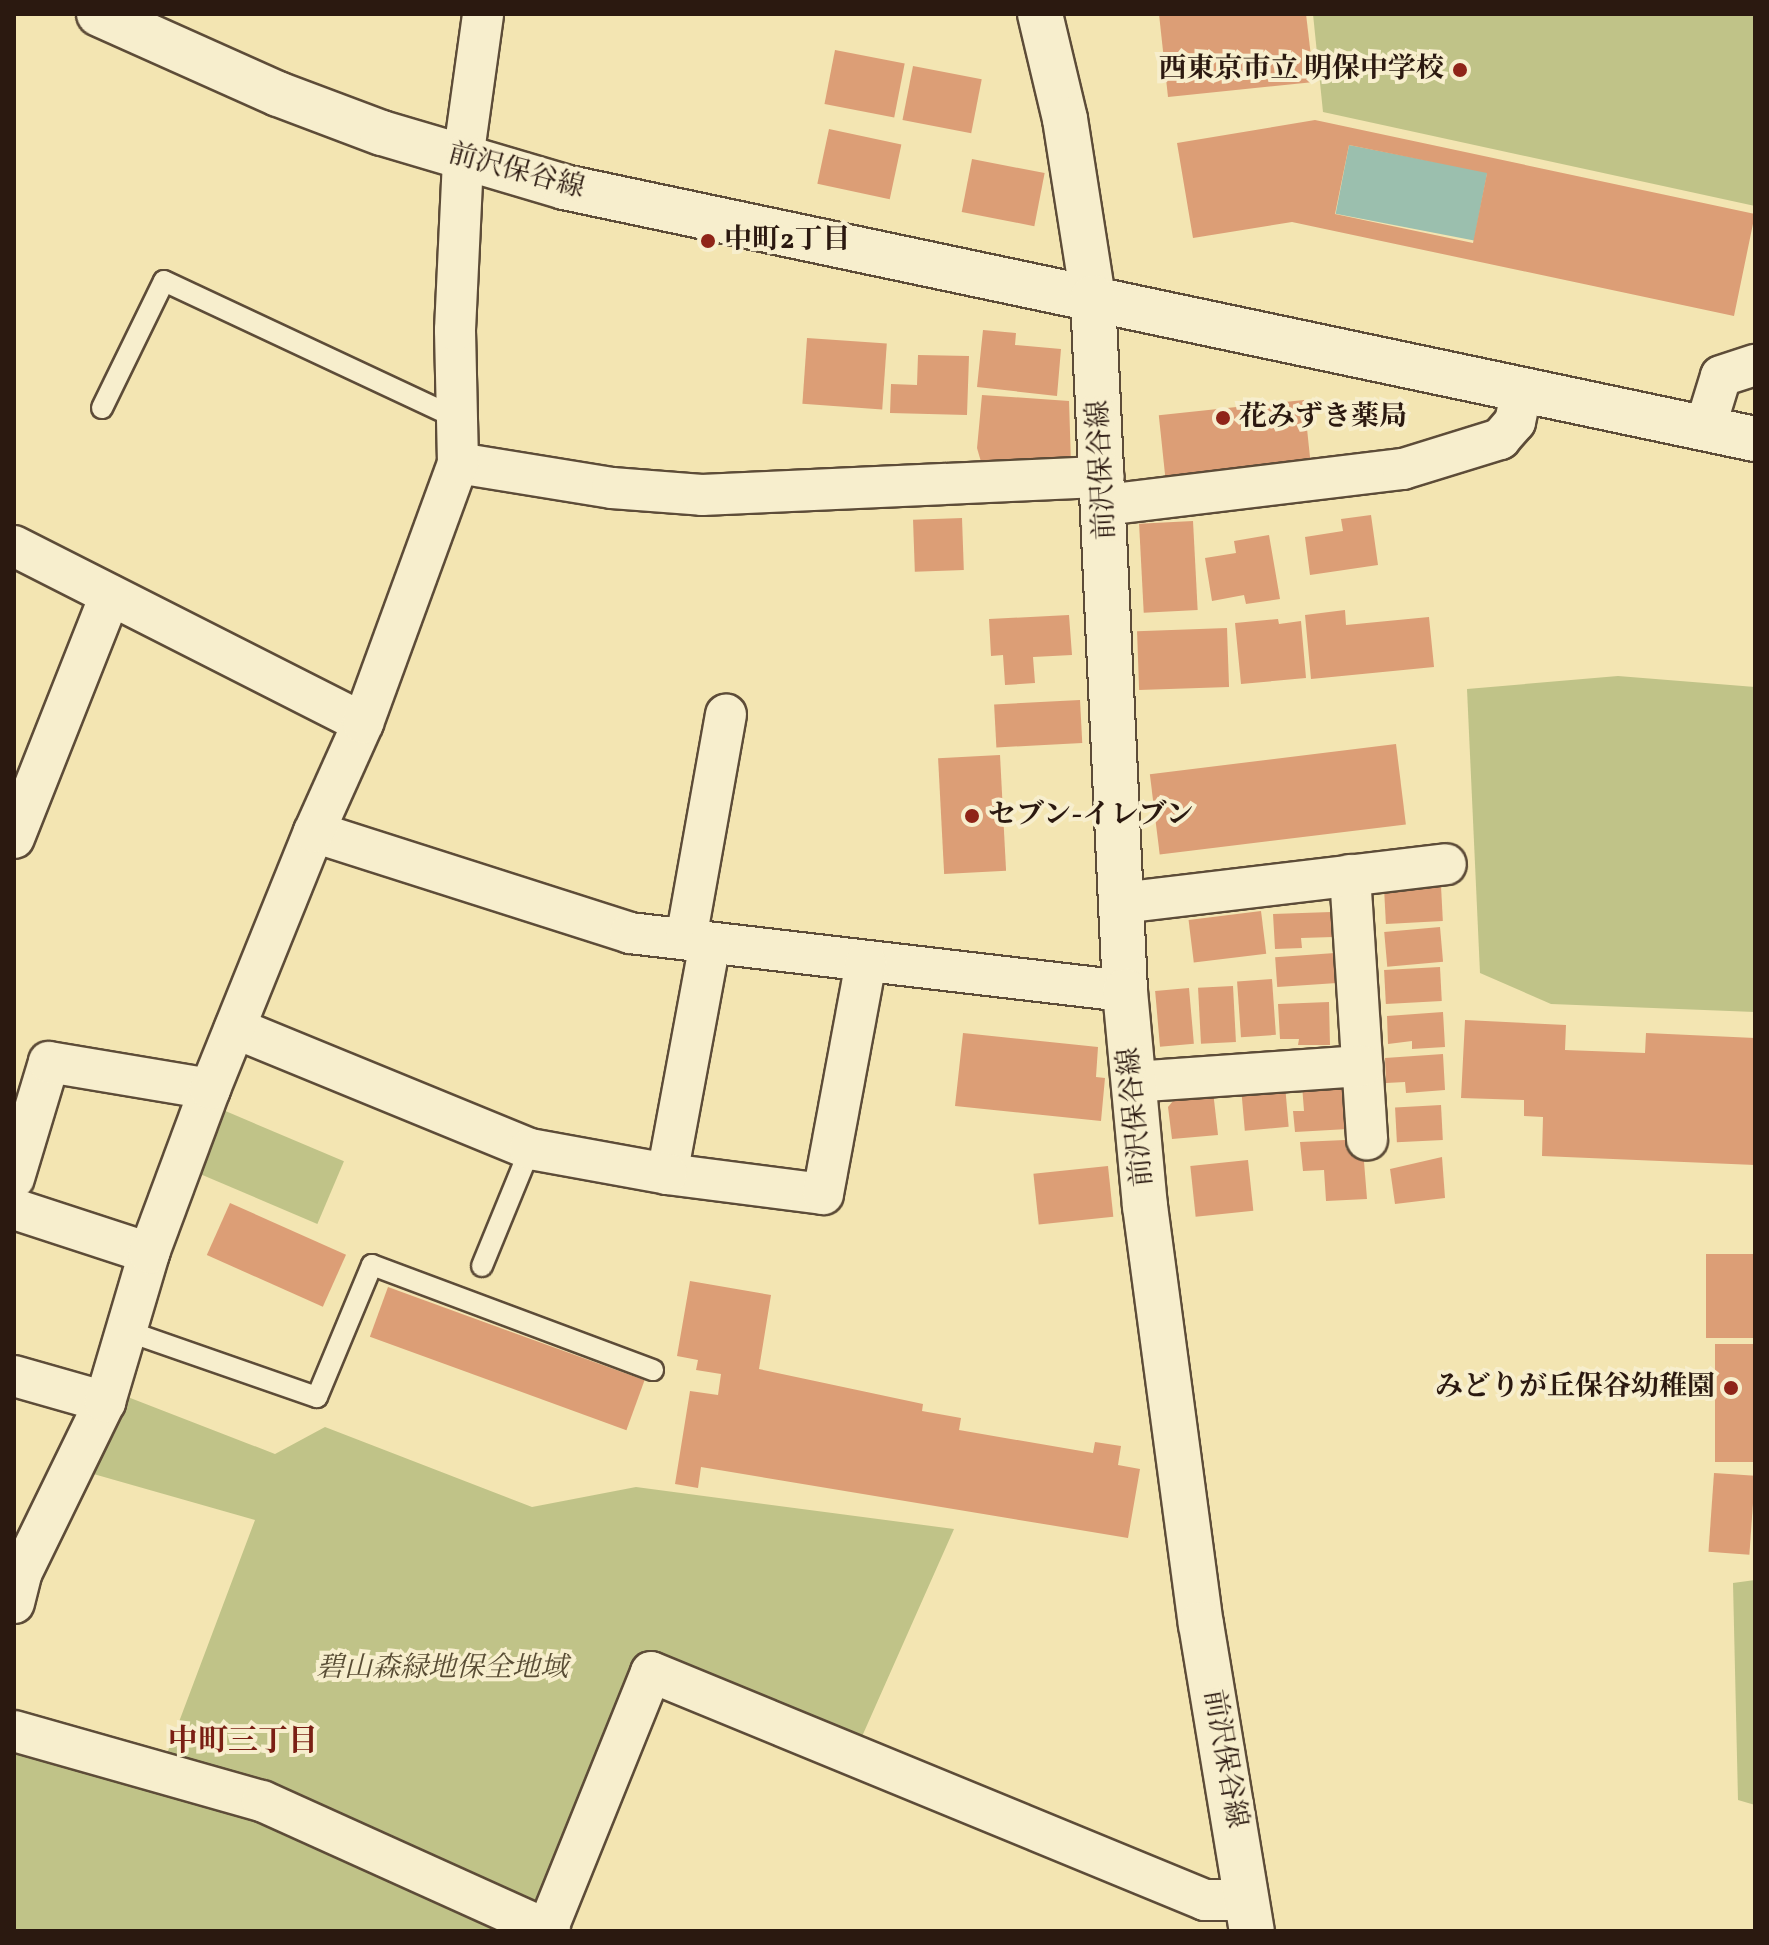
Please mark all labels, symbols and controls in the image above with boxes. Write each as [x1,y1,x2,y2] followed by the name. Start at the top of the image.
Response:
[1158,53,1444,87] place label: 西東京市立 明保中学校
[1451,61,1469,79] marker: 西東京市立 明保中学校
[444,138,588,206] street label: 前沢保谷線
[724,224,851,258] place label: 中町2丁目
[699,232,717,250] marker: 中町2丁目
[1083,399,1123,541] street label: 前沢保谷線
[1239,401,1407,435] place label: 花みずき薬局
[1214,409,1232,427] marker: 花みずき薬局
[988,799,1196,833] place label: セブン-イレブン
[963,807,981,825] marker: セブン-イレブン
[1113,1046,1161,1188] street label: 前沢保谷線
[1435,1371,1715,1405] place label: みどりが丘保谷幼稚園
[1722,1379,1740,1397] marker: みどりが丘保谷幼稚園
[316,1652,568,1686] park label: 碧山森緑地保全地域
[1195,1687,1253,1831] street label: 前沢保谷線
[168,1724,318,1760] district label: 中町三丁目

